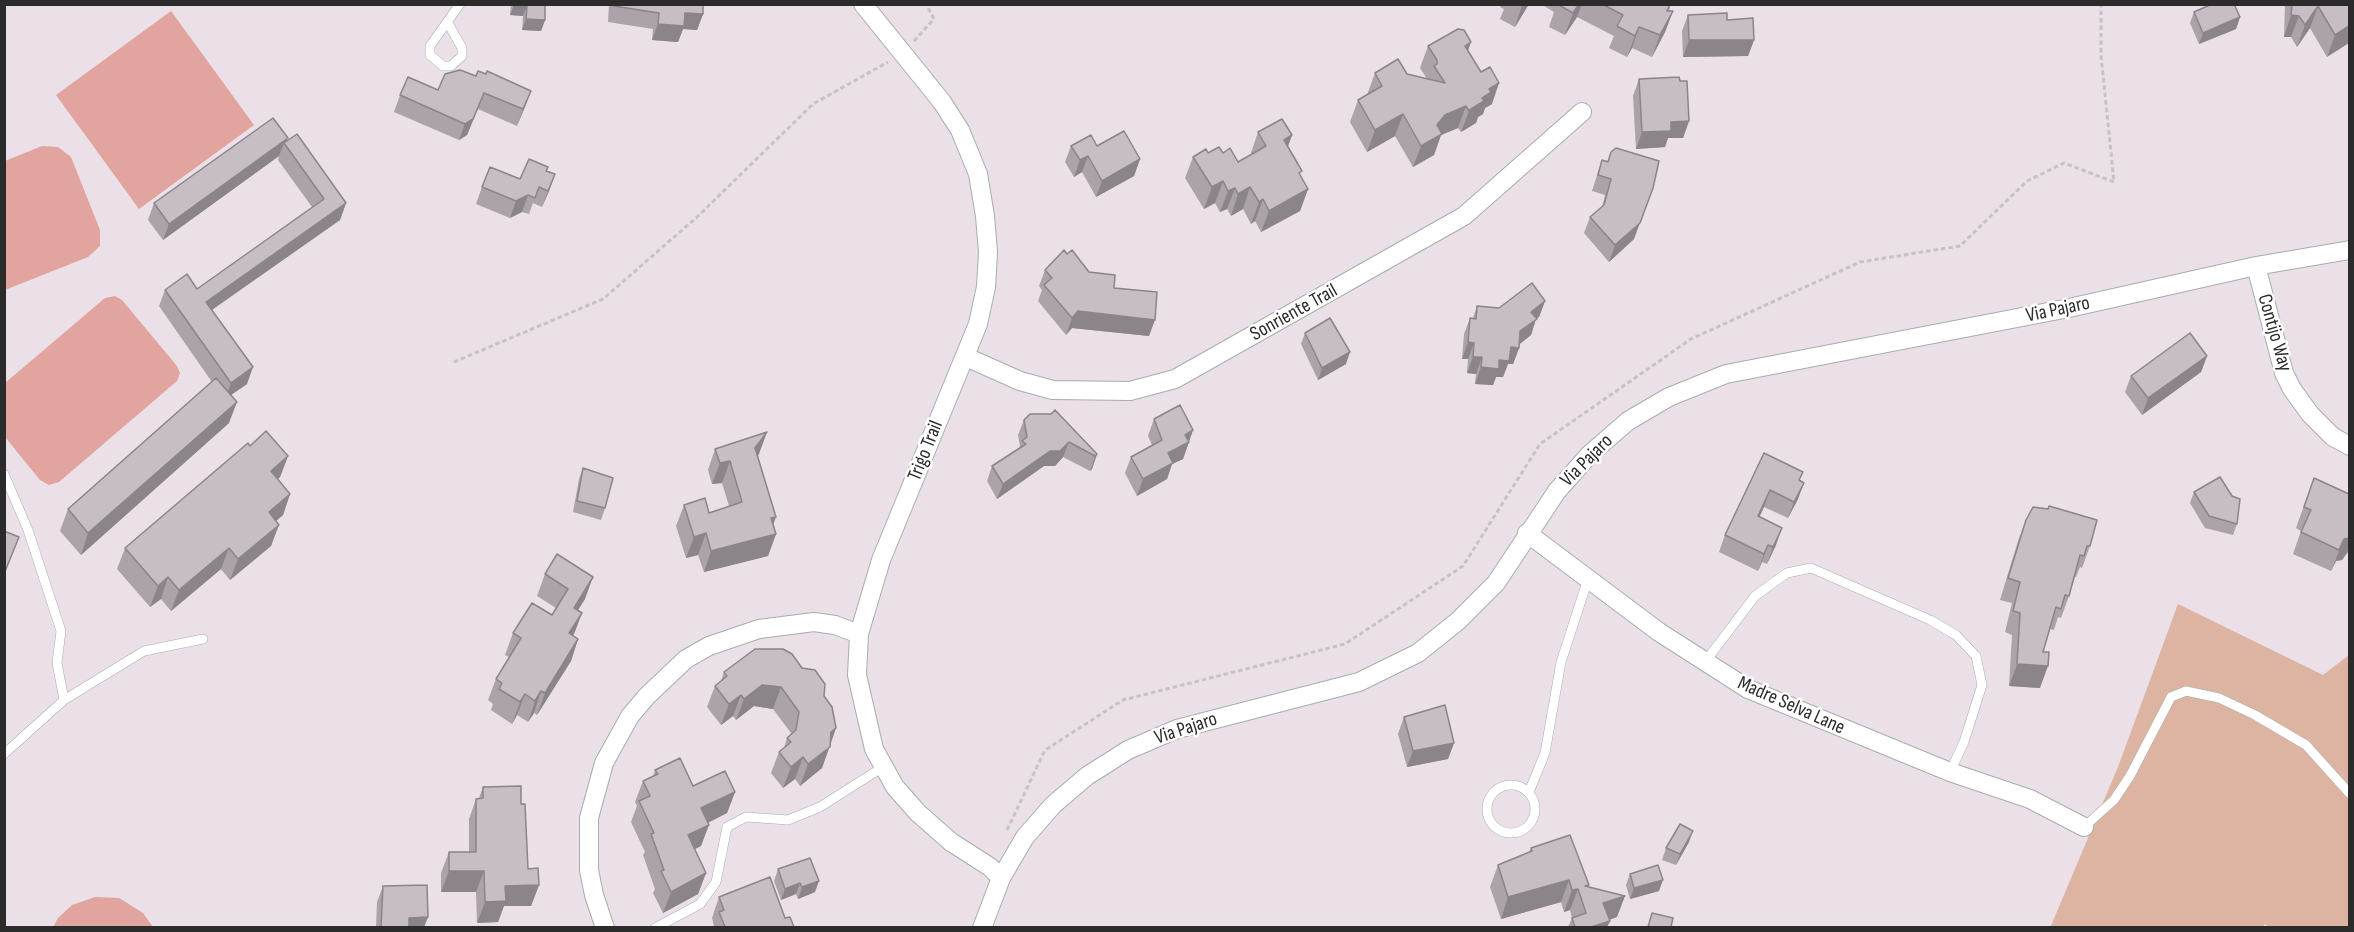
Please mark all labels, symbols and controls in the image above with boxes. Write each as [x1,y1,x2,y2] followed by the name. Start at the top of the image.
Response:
[1246,279,1342,347] street label: Sonriente Trail
[2024,292,2092,328] street label: Via Pajaro
[2252,292,2296,374] street label: Contijo Way
[903,417,949,485] street label: Trigo Trail
[1556,430,1618,492] street label: Via Pajaro
[1734,672,1848,740] street label: Madre Selva Lane
[1152,708,1220,750] street label: Via Pajaro

